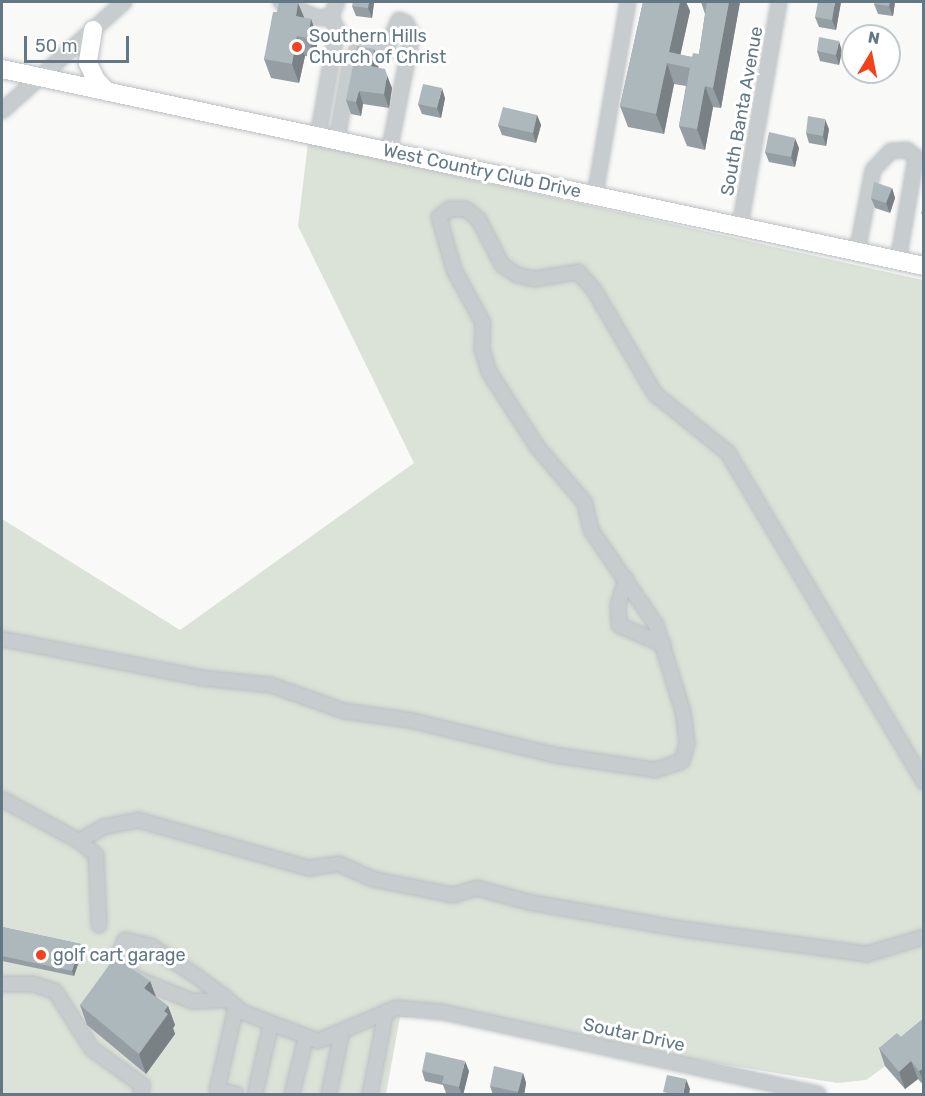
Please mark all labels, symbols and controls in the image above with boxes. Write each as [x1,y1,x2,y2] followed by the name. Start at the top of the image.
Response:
[27,24,132,62] scale bar
[716,24,768,198] street label: South Banta Avenue
[841,24,901,84] north arrow
[309,26,447,68] place label: Southern Hills Church of Christ
[867,27,881,48] text: N
[35,35,78,57] text: 50 m
[290,40,304,54] marker: Southern Hills Church of Christ
[381,139,583,203] street label: West Country Club Drive
[53,944,186,966] place label: golf cart garage
[34,948,48,962] marker: golf cart garage
[581,1014,687,1056] street label: Soutar Drive

